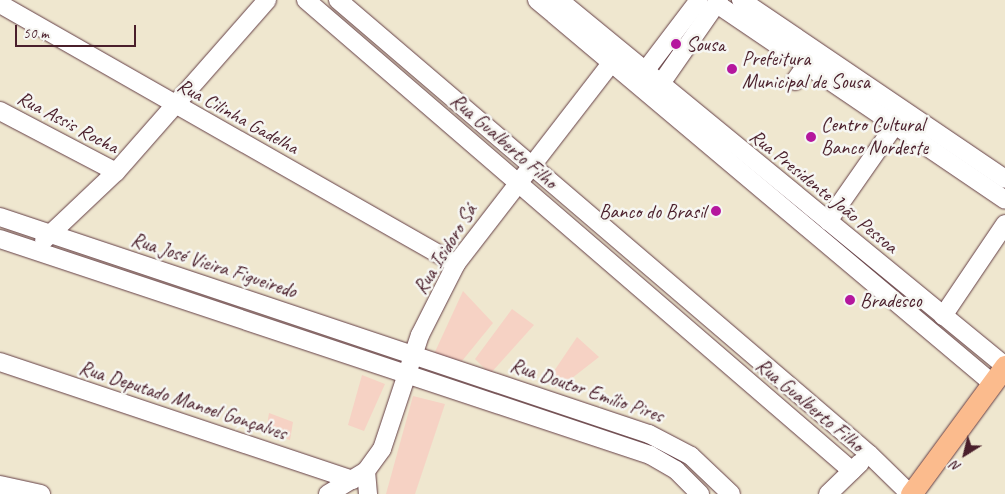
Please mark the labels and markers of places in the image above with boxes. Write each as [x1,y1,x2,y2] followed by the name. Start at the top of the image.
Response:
[686,32,725,56] place label: Sousa
[670,38,682,50] marker: Sousa
[742,46,870,93] place label: Prefeitura Municipal de Sousa
[726,63,738,75] marker: Prefeitura Municipal de Sousa
[821,113,929,160] place label: Centro Cultural Banco Nordeste
[805,131,817,143] marker: Centro Cultural Banco Nordeste
[599,199,706,223] place label: Banco do Brasil
[710,205,722,217] marker: Banco do Brasil
[860,288,922,312] place label: Bradesco
[844,294,856,306] marker: Bradesco

